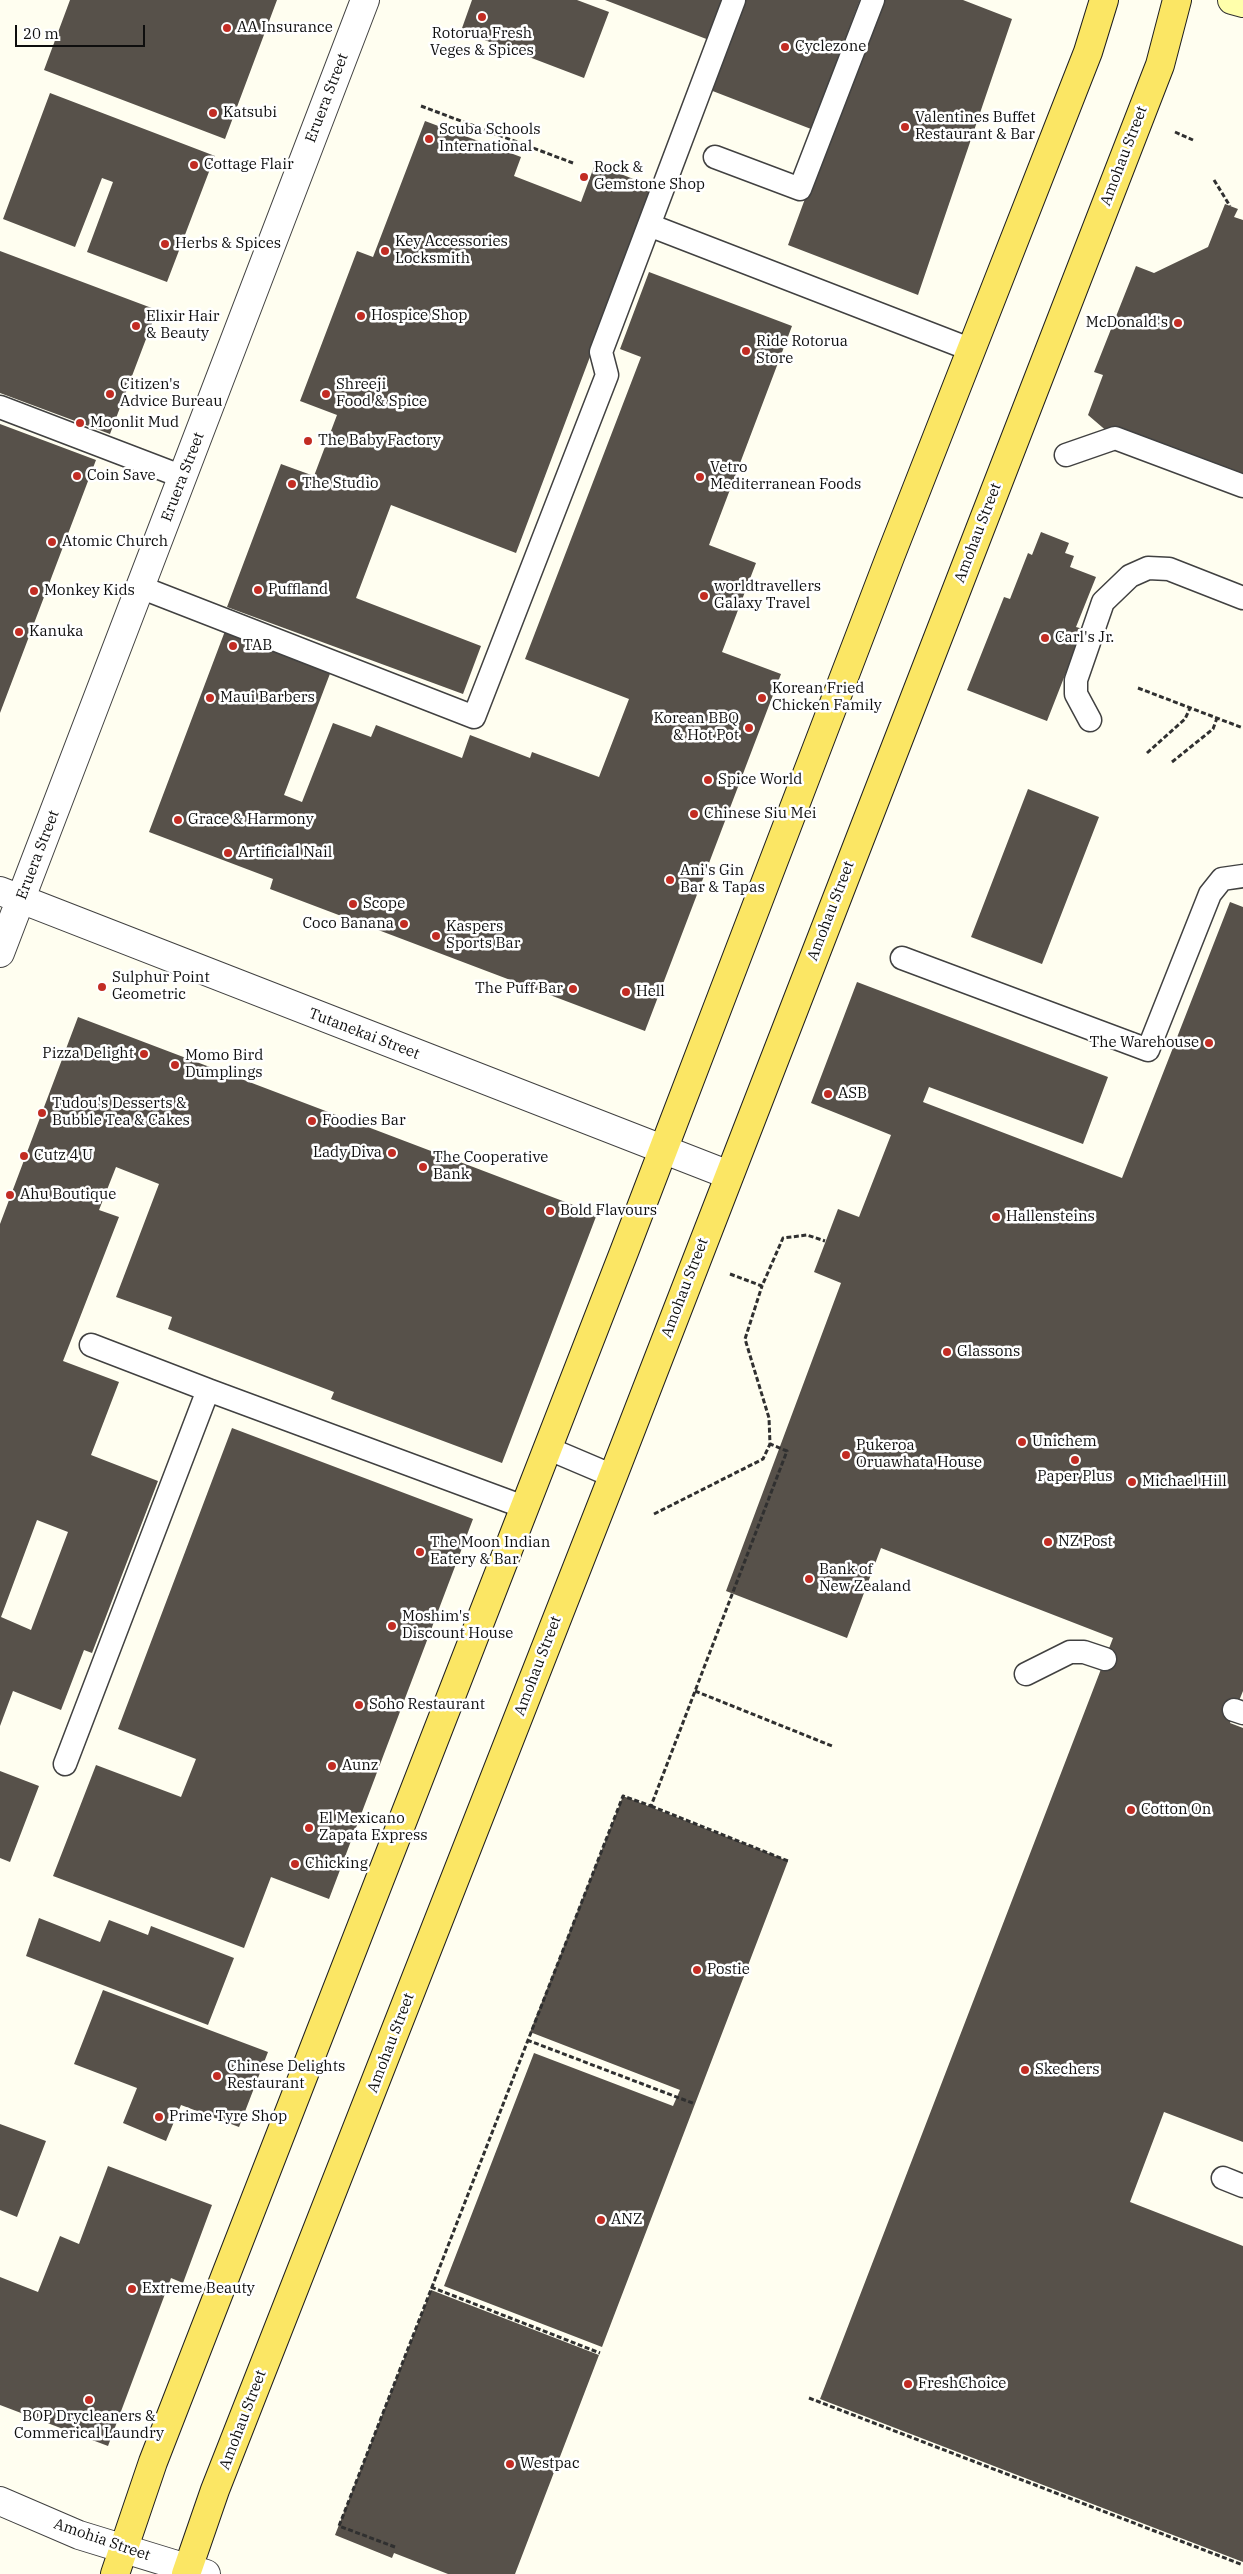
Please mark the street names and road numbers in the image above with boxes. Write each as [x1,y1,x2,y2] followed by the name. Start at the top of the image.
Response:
[302,51,352,145] street label: Eruera Street
[1097,104,1151,208] street label: Amohau Street
[158,430,208,524] street label: Eruera Street
[951,481,1005,585] street label: Amohau Street
[13,808,63,902] street label: Eruera Street
[804,859,858,963] street label: Amohau Street
[306,1005,422,1063] street label: Tutanekai Street
[658,1236,712,1340] street label: Amohau Street
[511,1614,565,1718] street label: Amohau Street
[364,1991,418,2095] street label: Amohau Street
[216,2368,270,2472] street label: Amohau Street
[51,2515,153,2565] street label: Amohia Street

